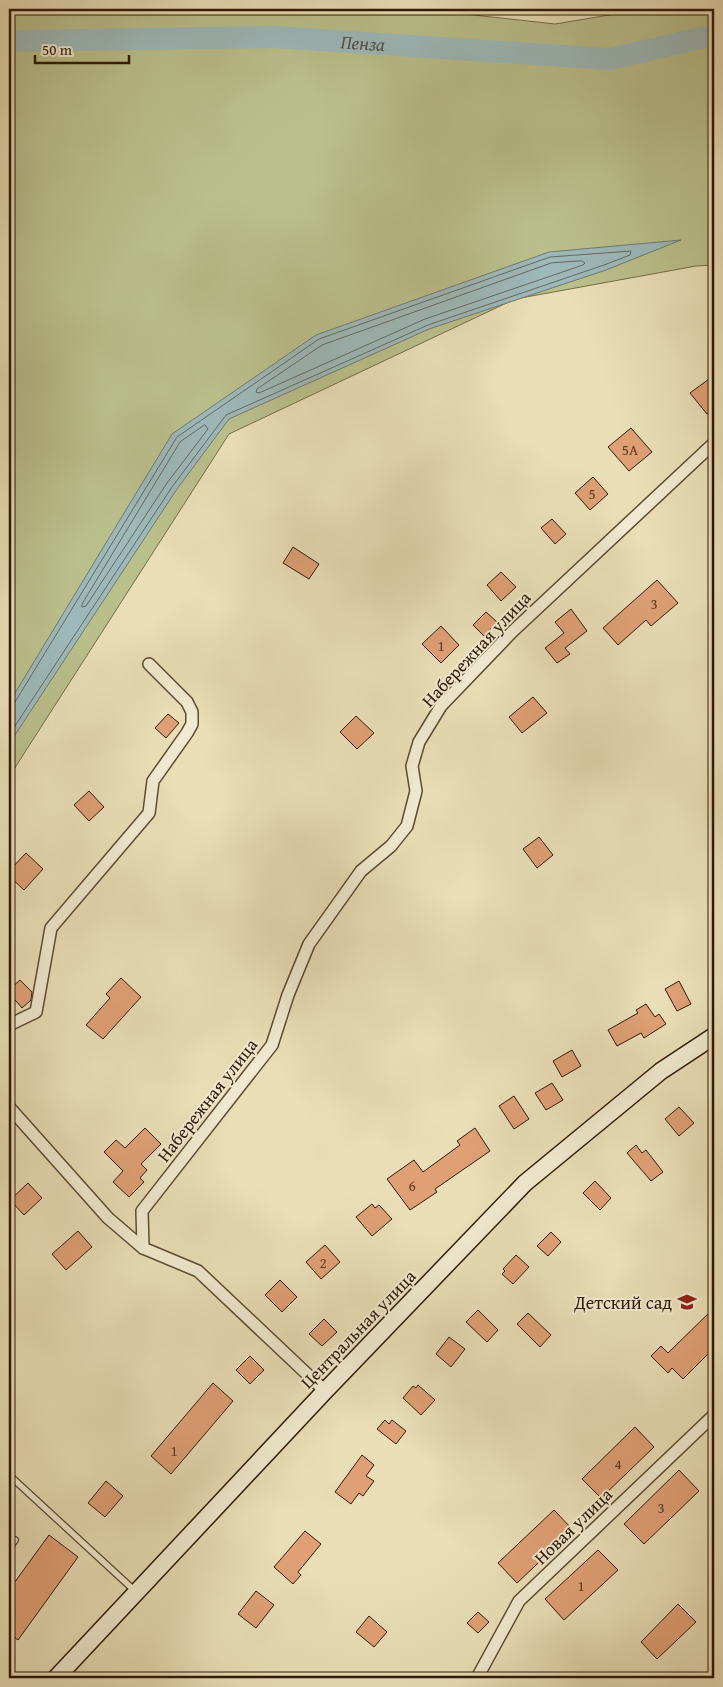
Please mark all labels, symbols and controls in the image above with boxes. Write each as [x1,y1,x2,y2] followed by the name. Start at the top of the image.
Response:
[340,27,386,58] water label: Пенза
[35,32,129,64] scale bar
[42,39,73,60] text: 50 m
[622,439,638,460] house number: 5А
[588,483,596,504] house number: 5
[415,585,537,713] street label: Набережная улица
[650,593,658,614] house number: 3
[437,635,445,656] house number: 1
[150,1032,264,1167] street label: Набережная улица
[408,1175,416,1196] house number: 6
[319,1252,327,1273] house number: 2
[294,1263,422,1395] street label: Центральная улица
[573,1289,672,1316] place label: Детский сад
[676,1291,698,1313] school or university icon: Детский сад
[170,1440,178,1461] house number: 1
[614,1453,622,1474] house number: 4
[528,1481,619,1570] street label: Новая улица
[657,1497,665,1518] house number: 3
[577,1575,585,1596] house number: 1

